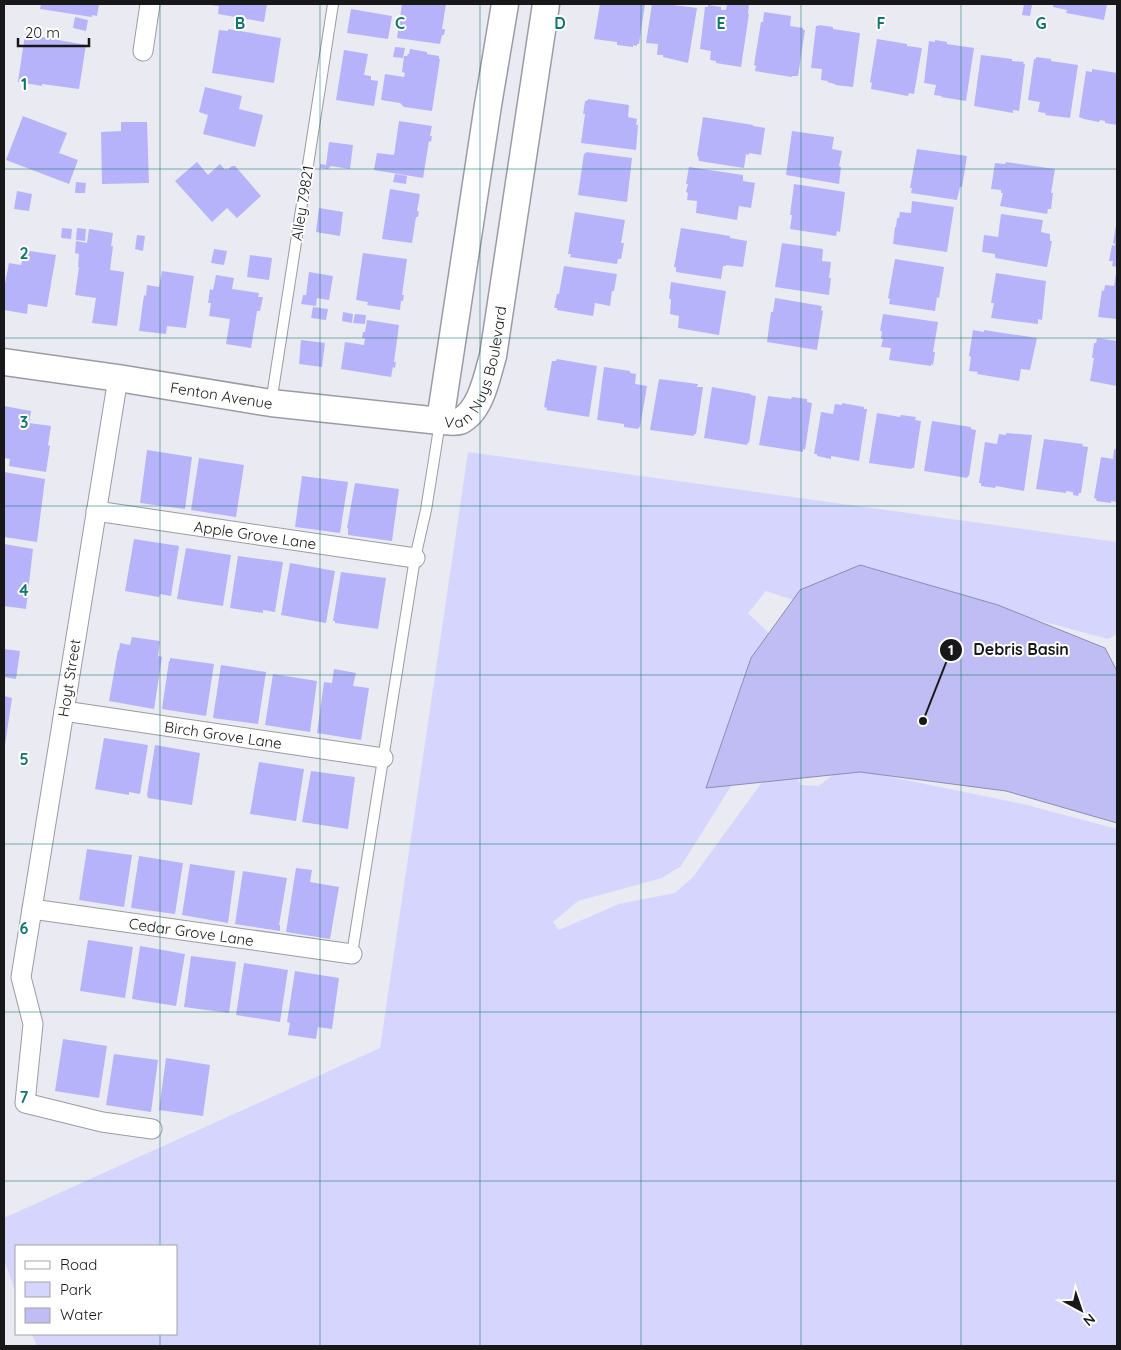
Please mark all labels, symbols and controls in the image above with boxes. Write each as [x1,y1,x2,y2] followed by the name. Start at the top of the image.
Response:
[235,13,245,33] text: B
[395,13,405,33] text: C
[554,13,566,33] text: D
[716,13,726,33] text: E
[877,13,886,33] text: F
[1035,13,1047,33] text: G
[18,15,89,47] scale bar
[25,23,60,42] text: 20 m
[21,74,27,94] text: 1
[287,164,317,242] street label: Alley 79821
[19,243,29,263] text: 2
[443,305,510,432] street label: Van Nuys Boulevard
[169,377,274,413] street label: Fenton Avenue
[20,412,28,432] text: 3
[193,516,318,553] street label: Apple Grove Lane
[19,580,29,600] text: 4
[939,634,1079,665] callout: Debris Basin
[53,638,85,718] street label: Hoyt Street
[973,639,1069,659] text: Debris Basin
[948,640,954,659] text: 1
[163,716,283,752] street label: Birch Grove Lane
[19,749,29,769] text: 5
[128,913,255,950] street label: Cedar Grove Lane
[20,918,29,938] text: 6
[20,1087,29,1107] text: 7
[15,1245,178,1335] legend
[60,1255,97,1274] text: Road
[60,1280,92,1299] text: Park
[1056,1285,1106,1335] north arrow
[60,1305,103,1324] text: Water
[1080,1310,1099,1330] text: N

